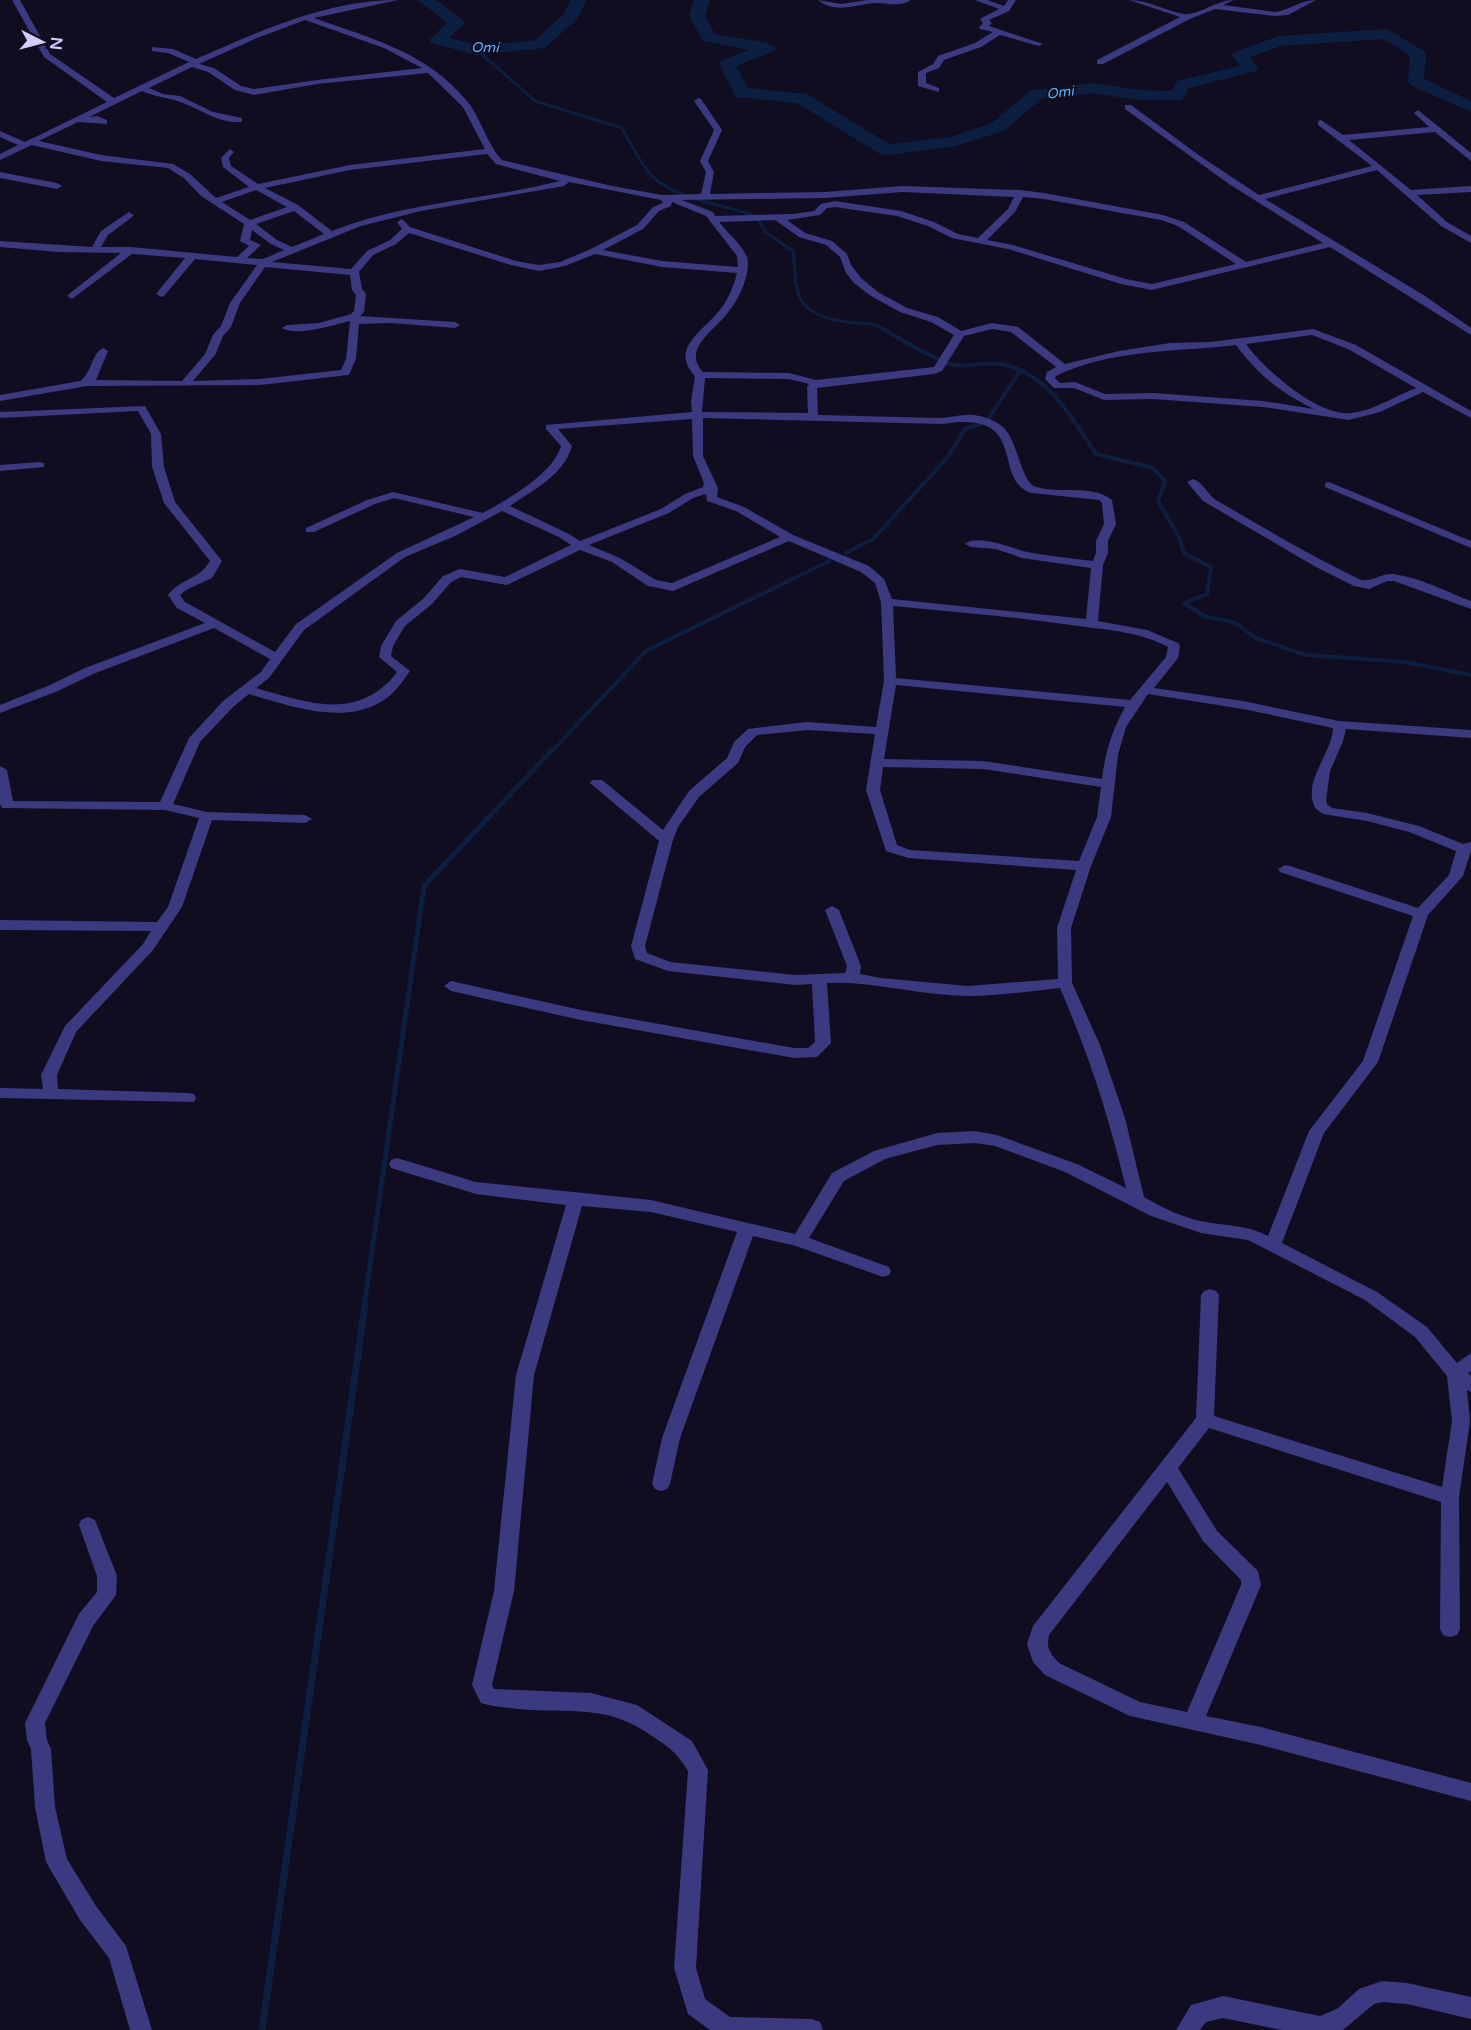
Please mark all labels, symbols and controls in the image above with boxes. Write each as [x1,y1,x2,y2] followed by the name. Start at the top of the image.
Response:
[12,12,72,72] north arrow
[45,36,67,51] text: N
[471,39,500,56] water label: Omi
[1045,82,1076,103] water label: Omi

